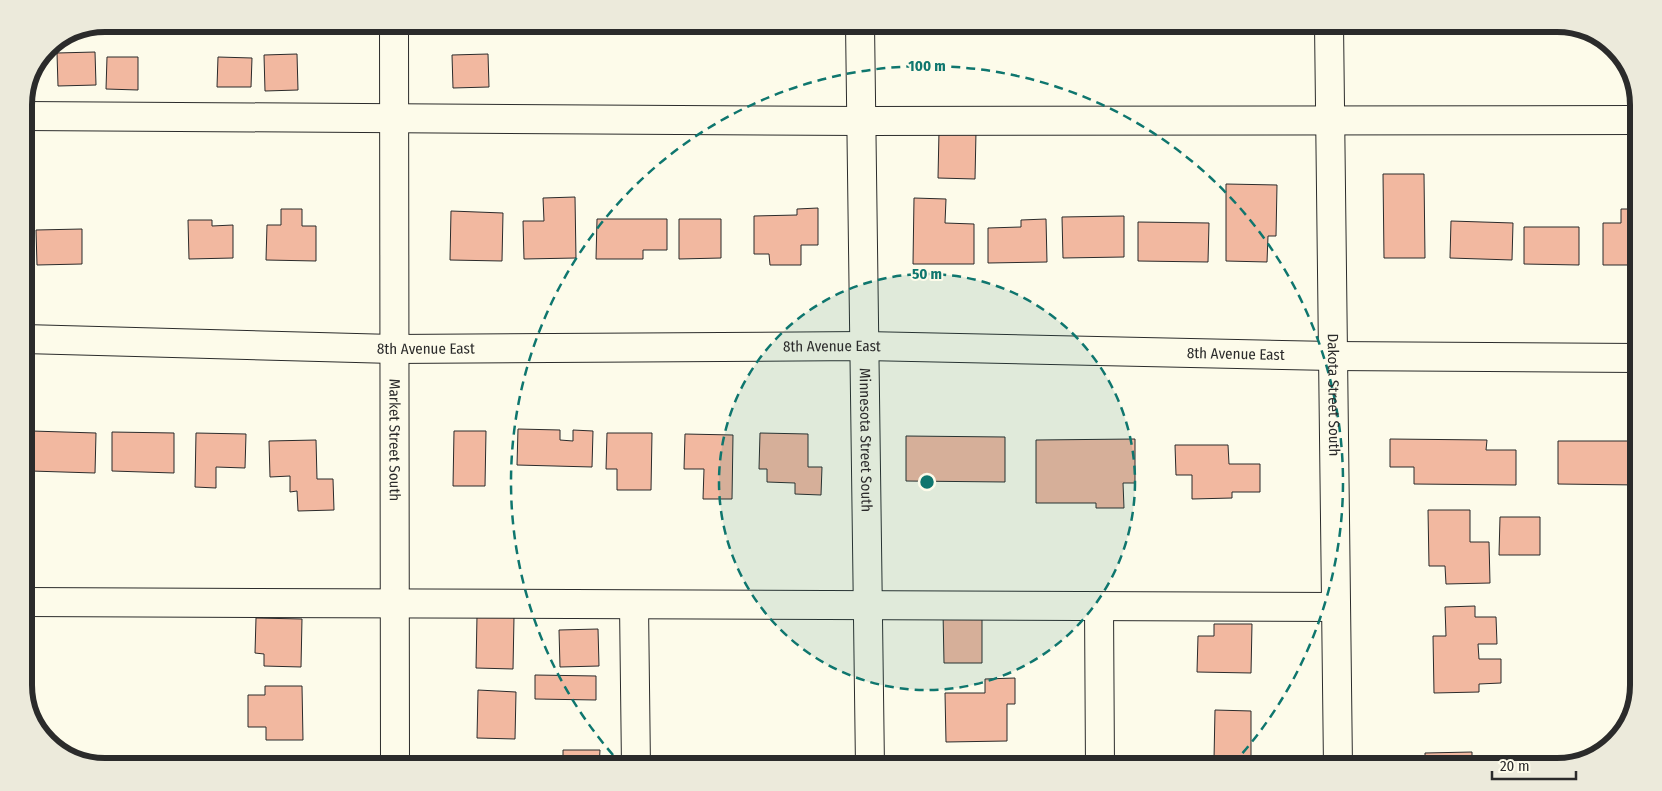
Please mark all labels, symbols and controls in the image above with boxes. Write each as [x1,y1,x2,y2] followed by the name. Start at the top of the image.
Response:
[908,57,946,75] text: 100 m
[912,265,942,283] text: 50 m
[1324,333,1343,457] street label: Dakota Street South
[783,337,881,356] street label: 8th Avenue East
[377,339,475,358] street label: 8th Avenue East
[1187,344,1285,364] street label: 8th Avenue East
[856,368,876,512] street label: Minnesota Street South
[385,379,404,501] street label: Market Street South
[918,473,936,491] centre of rings
[1492,748,1576,780] scale bar
[1500,757,1530,775] text: 20 m

